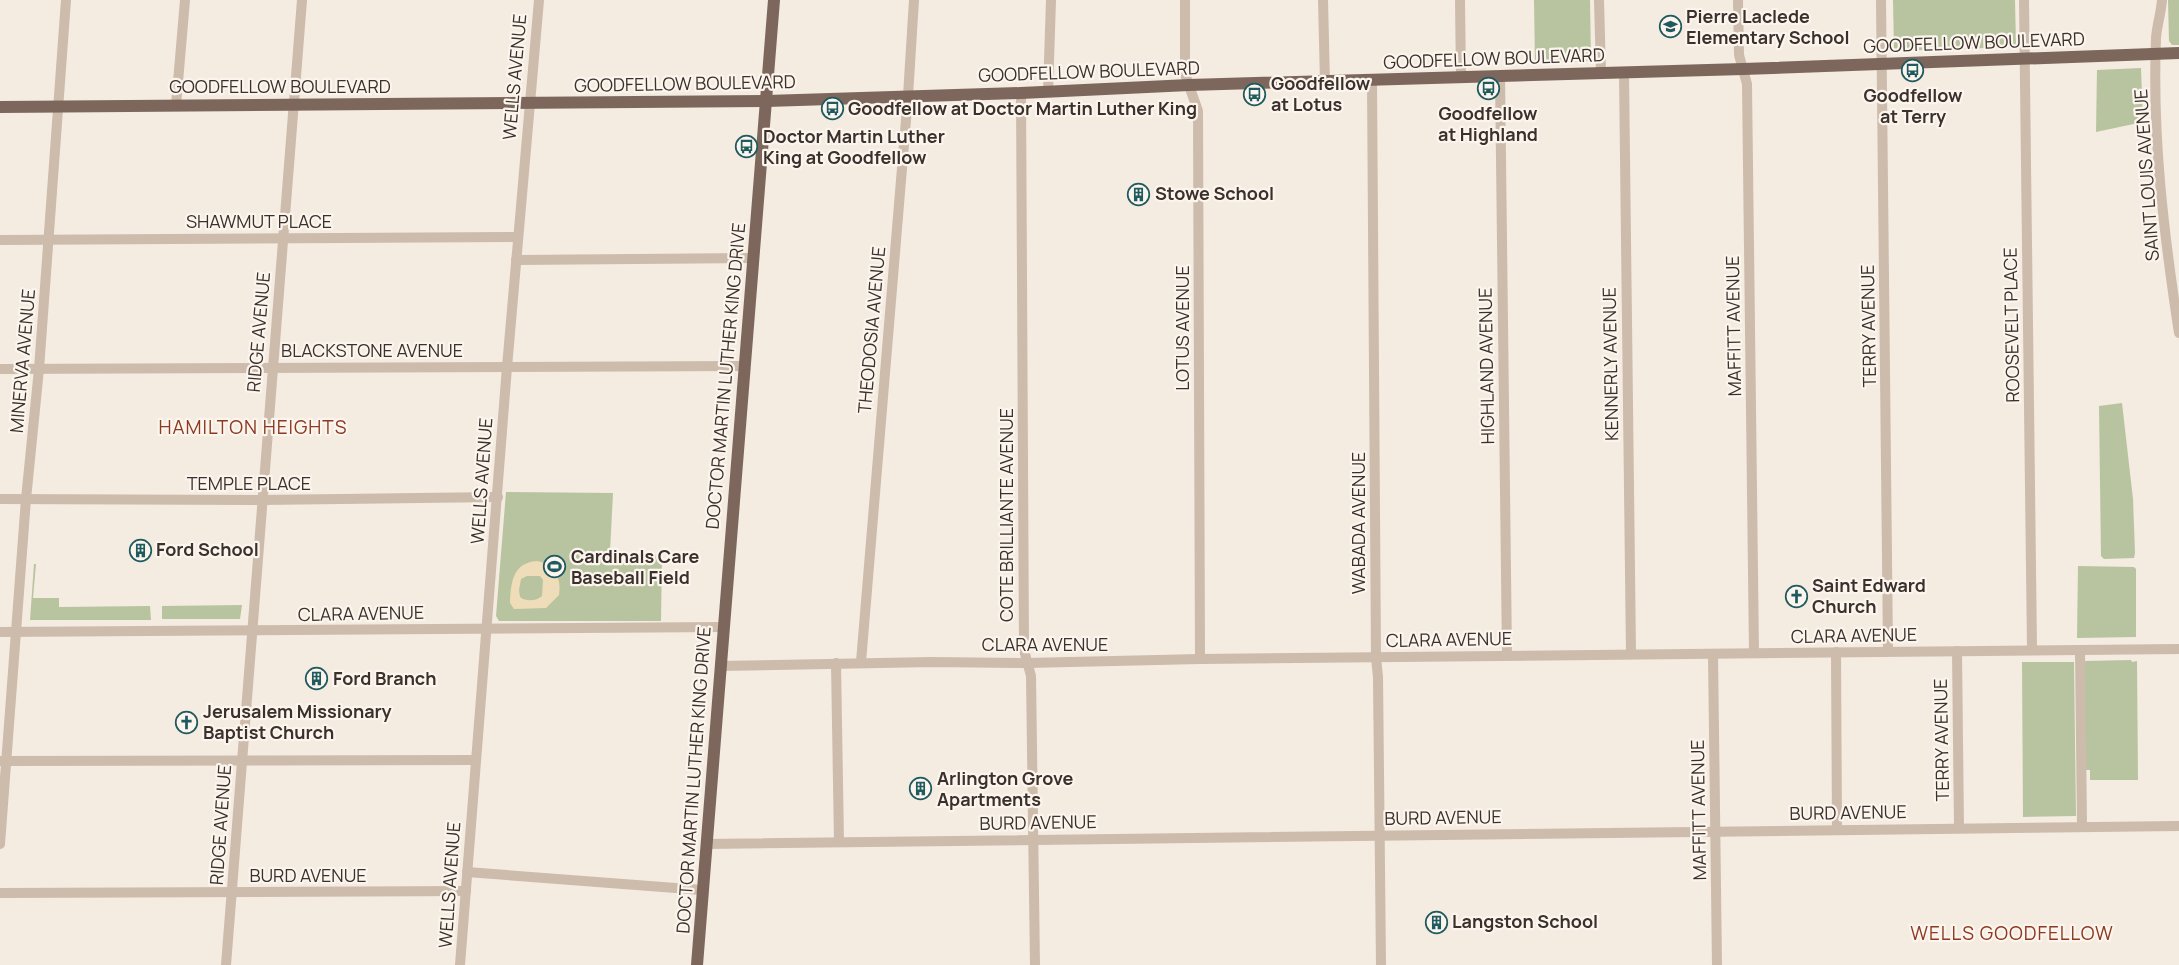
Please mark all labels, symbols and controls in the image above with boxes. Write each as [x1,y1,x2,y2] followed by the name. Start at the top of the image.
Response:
[1686,4,1849,49] place label: Pierre Laclede Elementary School
[497,13,531,141] street label: WELLS AVENUE
[1658,15,1682,39] school or university icon: Pierre Laclede Elementary School
[1863,26,2085,58] street label: GOODFELLOW BOULEVARD
[1383,42,1605,74] street label: GOODFELLOW BOULEVARD
[978,55,1200,87] street label: GOODFELLOW BOULEVARD
[1901,59,1925,83] bus stop icon: Goodfellow at Terry
[574,69,796,97] street label: GOODFELLOW BOULEVARD
[1271,71,1371,116] place label: Goodfellow at Lotus
[169,74,391,98] street label: GOODFELLOW BOULEVARD
[1476,77,1500,101] bus stop icon: Goodfellow at Highland
[1243,82,1267,106] bus stop icon: Goodfellow at Lotus
[1863,83,1963,128] place label: Goodfellow at Terry
[2128,88,2164,262] street label: SAINT LOUIS AVENUE
[848,96,1197,120] place label: Goodfellow at Doctor Martin Luther King
[820,97,844,121] bus stop icon: Goodfellow at Doctor Martin Luther King
[1438,101,1538,146] place label: Goodfellow at Highland
[763,124,945,169] place label: Doctor Martin Luther King at Goodfellow
[735,135,759,159] bus stop icon: Doctor Martin Luther King at Goodfellow
[1155,181,1274,205] place label: Stowe School
[1127,182,1151,206] building icon: Stowe School
[186,209,332,233] street label: SHAWMUT PLACE
[700,222,750,530] street label: DOCTOR MARTIN LUTHER KING DRIVE
[852,245,890,414] street label: THEODOSIA AVENUE
[1998,247,2024,403] street label: ROOSEVELT PLACE
[1720,255,1746,397] street label: MAFFITT AVENUE
[1855,264,1881,388] street label: TERRY AVENUE
[1170,265,1194,391] street label: LOTUS AVENUE
[241,271,275,393] street label: RIDGE AVENUE
[1597,287,1623,441] street label: KENNERLY AVENUE
[4,288,40,434] street label: MINERVA AVENUE
[1473,288,1499,445] street label: HIGHLAND AVENUE
[281,338,463,362] street label: BLACKSTONE AVENUE
[994,408,1018,622] street label: COTE BRILLIANTE AVENUE
[159,414,347,440] district label: HAMILTON HEIGHTS
[465,417,497,545] street label: WELLS AVENUE
[1346,452,1370,594] street label: WABADA AVENUE
[187,471,311,495] street label: TEMPLE PLACE
[156,537,259,561] place label: Ford School
[128,538,152,562] building icon: Ford School
[571,544,700,589] place label: Cardinals Care Baseball Field
[543,555,567,579] sports icon: Cardinals Care Baseball Field
[1812,573,1926,618] place label: Saint Edward Church
[1784,584,1808,608] church icon: Saint Edward Church
[298,600,424,626] street label: CLARA AVENUE
[1791,622,1917,648] street label: CLARA AVENUE
[670,626,716,934] street label: DOCTOR MARTIN LUTHER KING DRIVE
[1386,626,1512,652] street label: CLARA AVENUE
[982,632,1108,656] street label: CLARA AVENUE
[333,666,436,690] place label: Ford Branch
[305,667,329,691] building icon: Ford Branch
[1928,678,1954,802] street label: TERRY AVENUE
[203,699,392,744] place label: Jerusalem Missionary Baptist Church
[175,710,199,734] church icon: Jerusalem Missionary Baptist Church
[1685,739,1711,881] street label: MAFFITT AVENUE
[204,764,236,886] street label: RIDGE AVENUE
[937,766,1074,811] place label: Arlington Grove Apartments
[909,777,933,801] building icon: Arlington Grove Apartments
[1789,799,1907,825] street label: BURD AVENUE
[1384,804,1502,830] street label: BURD AVENUE
[979,809,1097,835] street label: BURD AVENUE
[433,821,465,949] street label: WELLS AVENUE
[249,863,367,887] street label: BURD AVENUE
[1452,909,1598,933] place label: Langston School
[1424,910,1448,934] building icon: Langston School
[1910,920,2114,946] district label: WELLS GOODFELLOW

